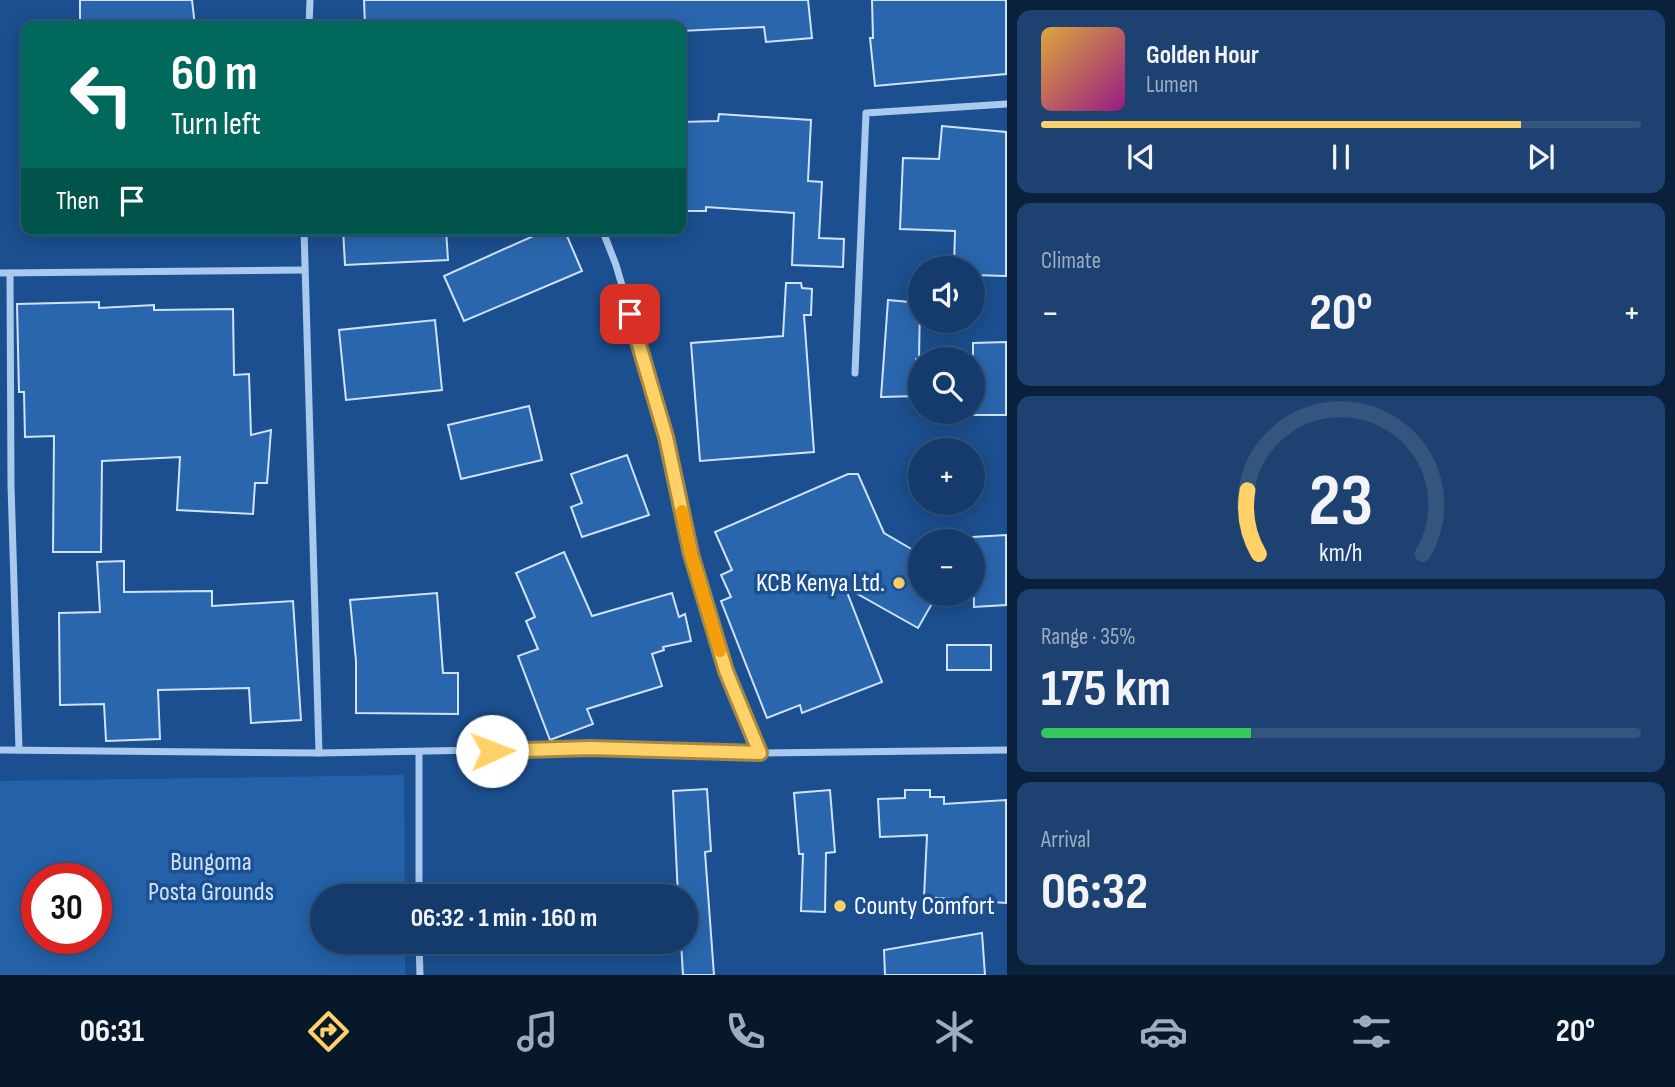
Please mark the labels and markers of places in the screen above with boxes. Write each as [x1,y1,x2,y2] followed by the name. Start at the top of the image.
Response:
[600,284,660,344] pin
[756,568,885,599] place label: KCB Kenya Ltd.
[891,575,907,591] marker: KCB Kenya Ltd.
[854,891,995,922] place label: County Comfort
[832,898,848,914] marker: County Comfort

